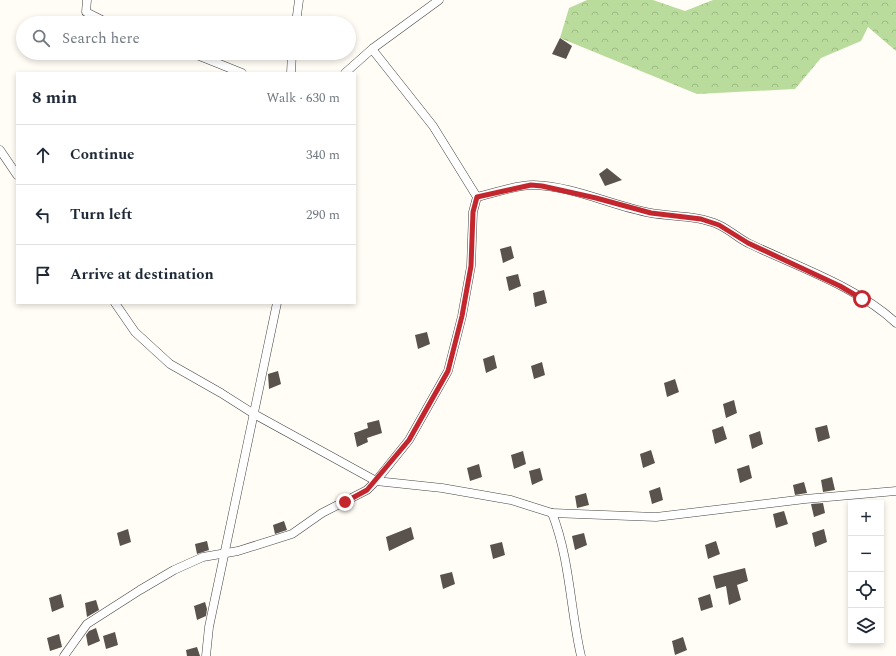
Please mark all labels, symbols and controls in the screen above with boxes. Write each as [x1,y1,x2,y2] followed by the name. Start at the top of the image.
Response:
[16,16,356,60] search box
[30,27,52,49] icon: search
[62,27,140,50] text: Search here
[32,85,77,111] text: 8 min
[266,88,340,108] text: Walk · 630 m
[70,143,135,166] text: Continue
[32,144,54,166] icon: ahead
[306,145,340,165] text: 340 m
[70,203,132,226] text: Turn left
[32,204,54,226] icon: left
[306,205,340,225] text: 290 m
[70,263,214,286] text: Arrive at destination
[32,264,54,286] icon: arrive
[853,290,871,308] route start
[336,493,354,511] route end
[848,500,884,644] map controls
[848,500,884,536] button: +
[848,536,884,572] button: −
[848,572,884,608] button: locate
[848,608,884,644] button: layers

